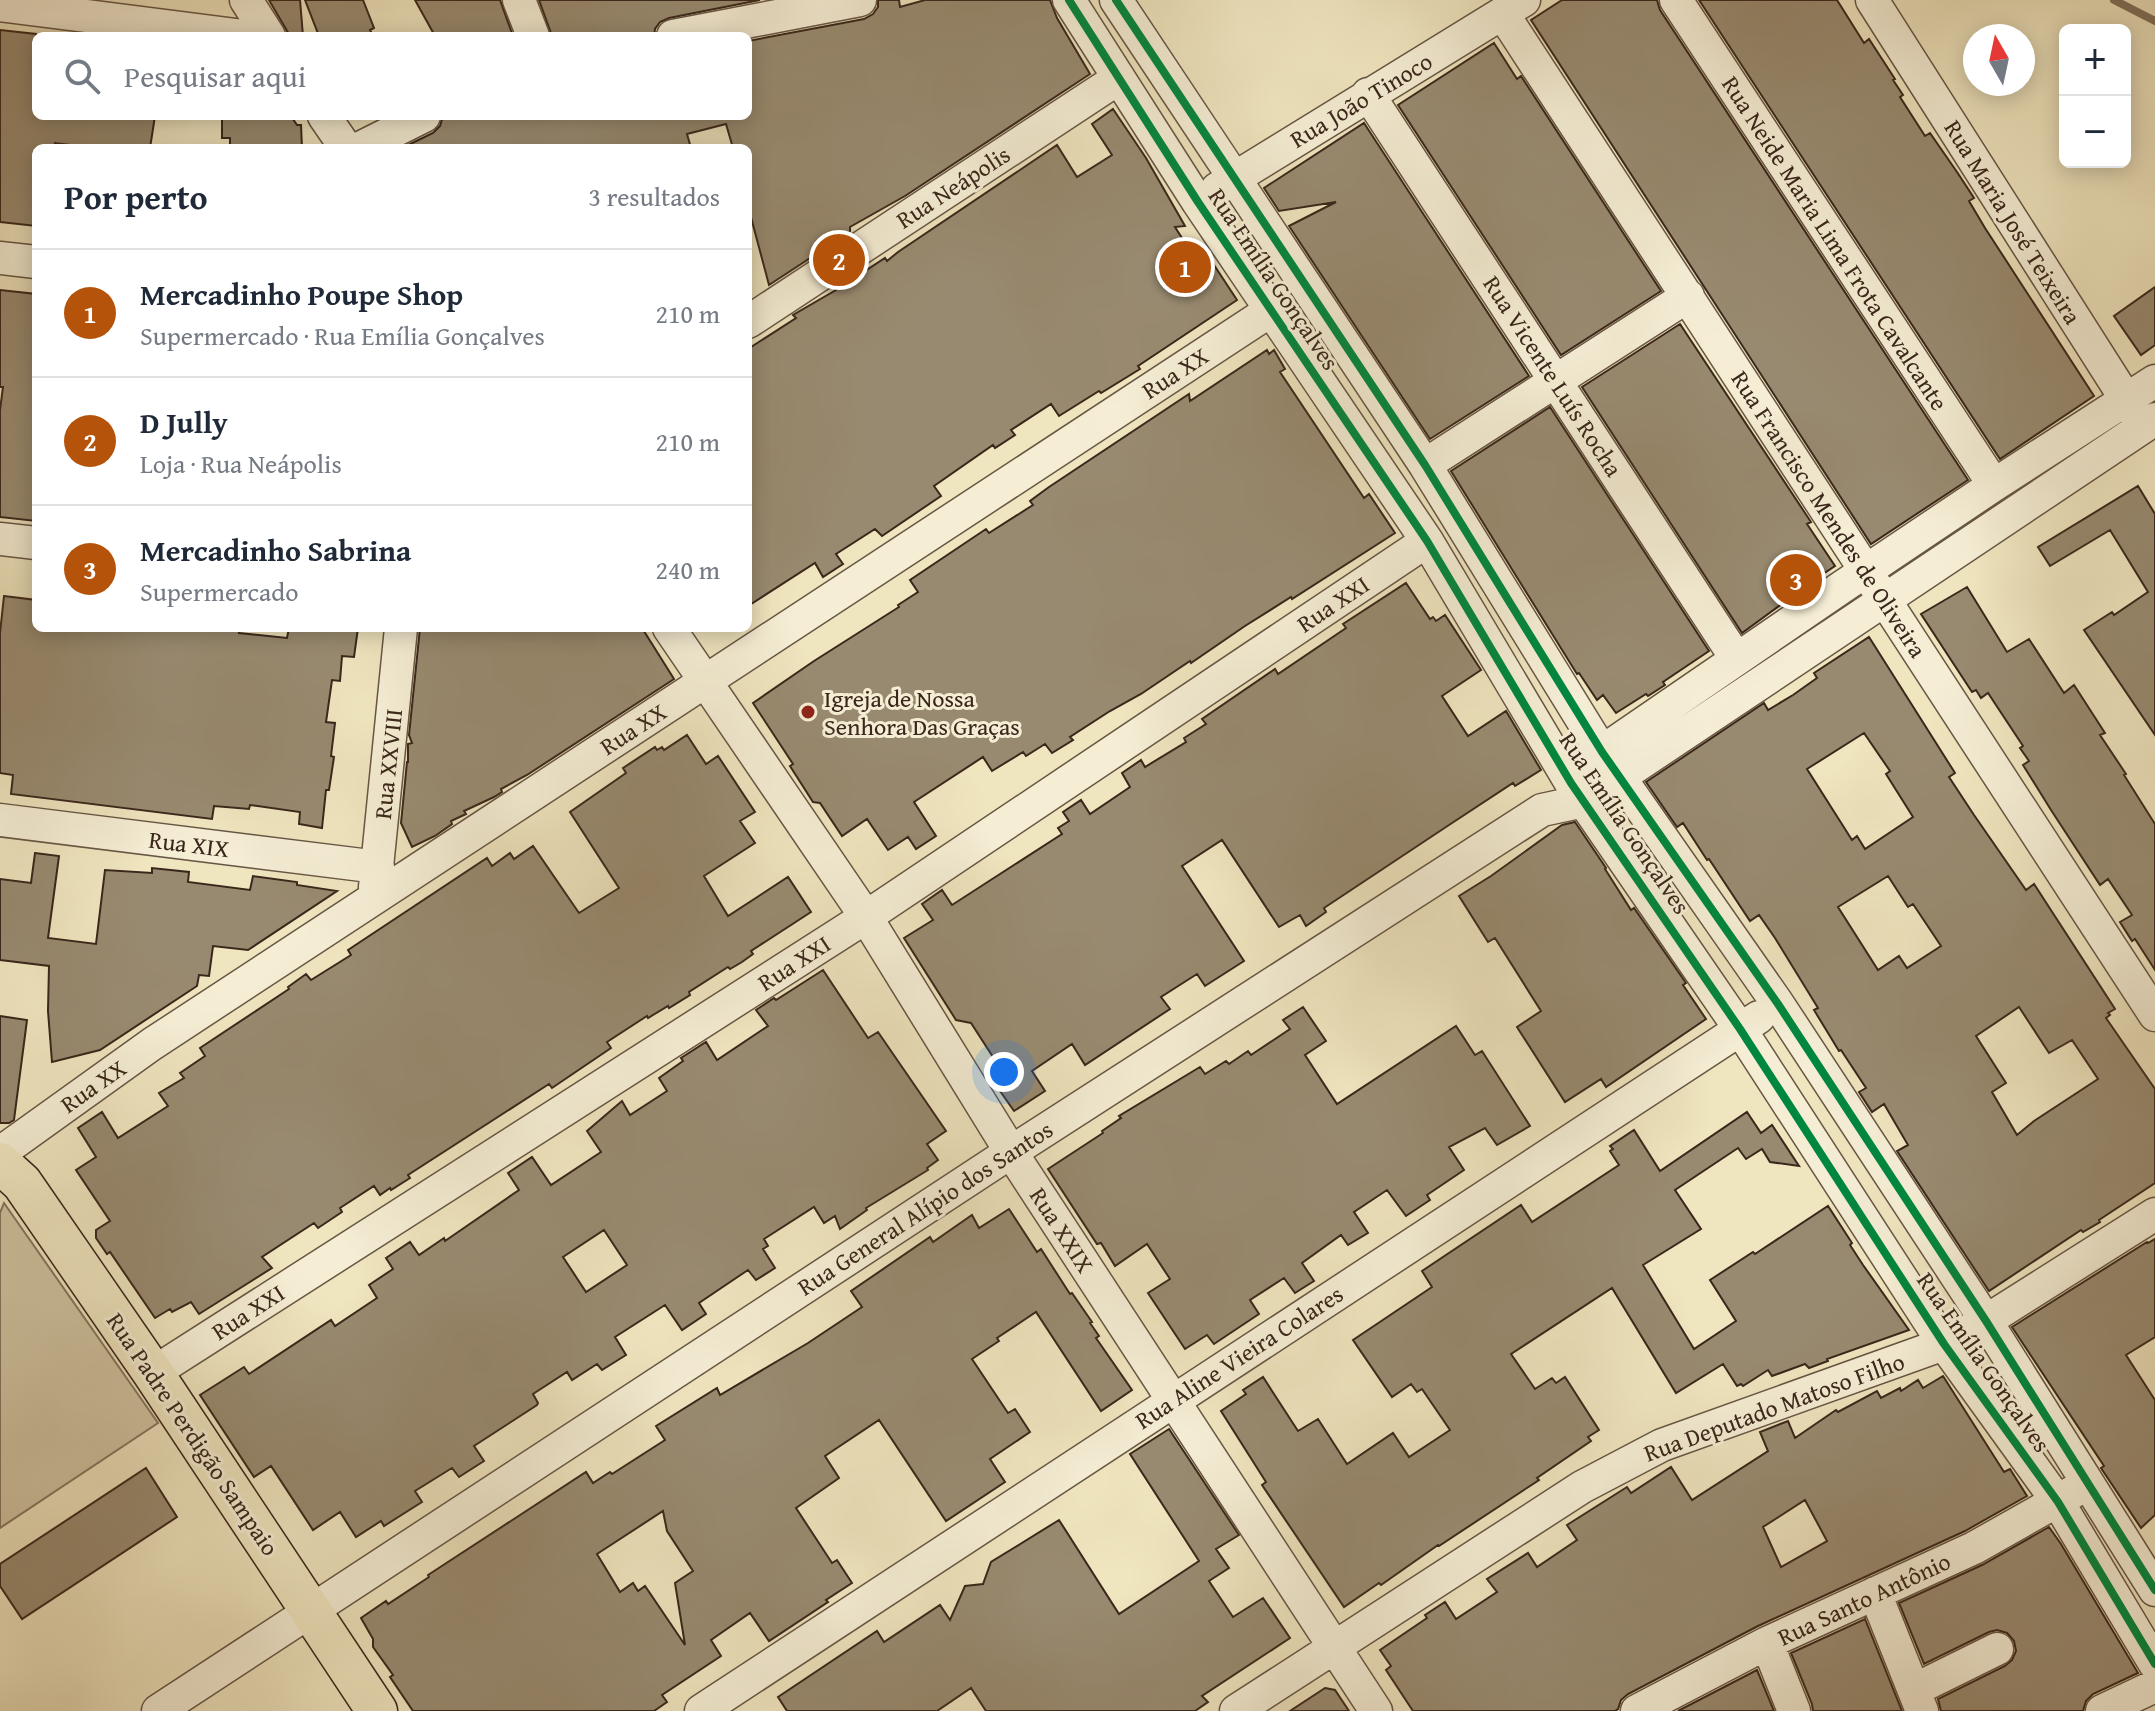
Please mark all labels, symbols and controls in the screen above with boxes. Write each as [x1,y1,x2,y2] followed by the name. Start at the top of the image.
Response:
[1963,24,2035,96] north arrow
[2059,24,2131,168] map controls
[2059,24,2131,96] button: +
[32,32,752,120] search box
[1283,44,1439,156] street label: Rua João Tinoco
[60,54,104,98] icon: search
[124,54,306,98] text: Pesquisar aqui
[1713,69,1957,417] street label: Rua Neide Maria Lima Frota Cavalcante
[2059,96,2131,168] button: −
[1936,113,2090,331] street label: Rua Maria José Teixeira
[889,137,1017,237] street label: Rua Neápolis
[64,172,208,221] text: Por perto
[589,177,720,216] text: 3 resultados
[1200,181,1348,377] street label: Rua Emília Gonçalves
[813,230,865,290] pin: 2
[1159,237,1211,297] pin: 1
[1475,268,1632,484] street label: Rua Vicente Luís Rocha
[140,272,463,316] text: Mercadinho Poupe Shop
[83,294,97,333] text: 1
[655,294,720,333] text: 210 m
[140,316,545,355] text: Supermercado · Rua Emília Gonçalves
[1135,338,1215,408] street label: Rua XX
[1723,364,1935,665] street label: Rua Francisco Mendes de Oliveira
[140,400,228,444] text: D Jully
[83,422,97,461] text: 2
[655,422,720,461] text: 210 m
[140,444,342,483] text: Loja · Rua Neápolis
[140,528,411,572] text: Mercadinho Sabrina
[83,550,97,589] text: 3
[655,550,720,589] text: 240 m
[1770,550,1822,610] pin: 3
[1290,567,1376,641] street label: Rua XXI
[140,572,298,611] text: Supermercado
[824,681,1020,744] place label: Igreja de Nossa Senhora Das Graças
[593,694,673,764] street label: Rua XX
[799,703,817,721] marker: Igreja de Nossa Senhora Das Graças
[365,707,411,821] street label: Rua XXVIII
[1551,725,1699,921] street label: Rua Emília Gonçalves
[147,822,231,866] street label: Rua XIX
[751,926,837,1000] street label: Rua XXI
[53,1051,133,1121] street label: Rua XX
[984,1052,1024,1092] your location
[790,1112,1060,1304] street label: Rua General Alípio dos Santos
[1021,1180,1103,1280] street label: Rua XXIX
[1909,1265,2059,1459] street label: Rua Emília Gonçalves
[205,1275,291,1349] street label: Rua XXI
[1128,1276,1350,1438] street label: Rua Aline Vieira Colares
[98,1305,288,1563] street label: Rua Padre Perdigão Sampaio
[1639,1344,1909,1470] street label: Rua Deputado Matoso Filho
[1772,1544,1956,1654] street label: Rua Santo Antônio

